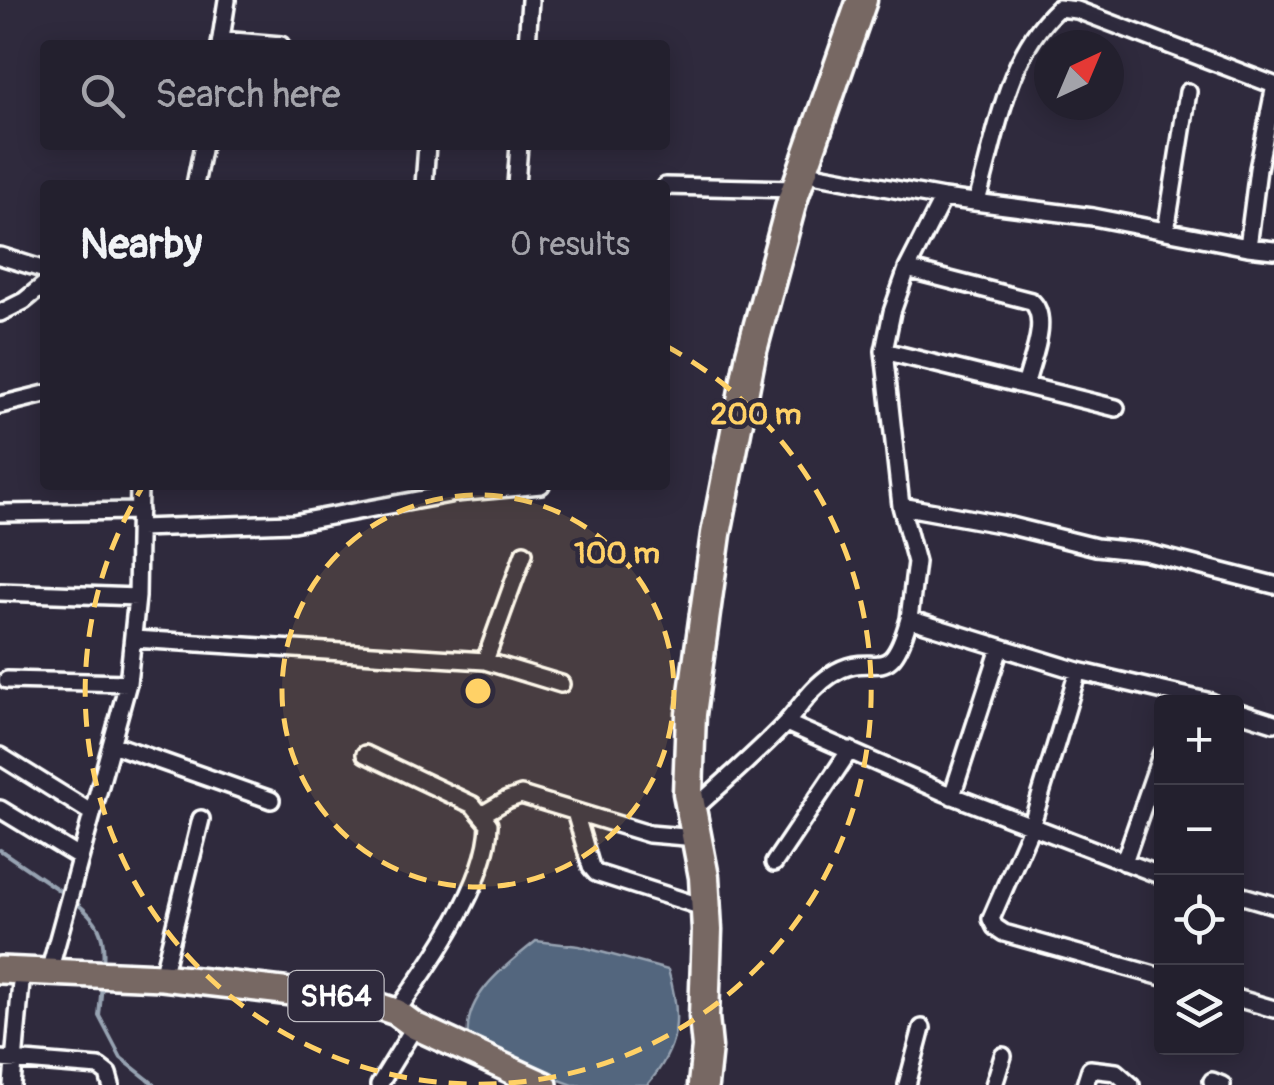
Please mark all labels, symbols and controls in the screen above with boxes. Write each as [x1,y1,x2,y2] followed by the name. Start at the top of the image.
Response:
[1034,30,1124,120] north arrow
[40,40,670,150] search box
[75,68,130,123] icon: search
[155,71,341,119] text: Search here
[80,219,202,271] text: Nearby
[510,225,630,265] text: 0 results
[711,396,801,433] text: 200 m
[574,535,660,572] text: 100 m
[460,673,496,709] centre of rings
[1154,695,1244,1055] map controls
[1154,695,1244,785] button: +
[1154,785,1244,875] button: −
[1154,875,1244,965] button: locate
[1154,965,1244,1055] button: layers
[288,971,384,1021] road number: SH64

